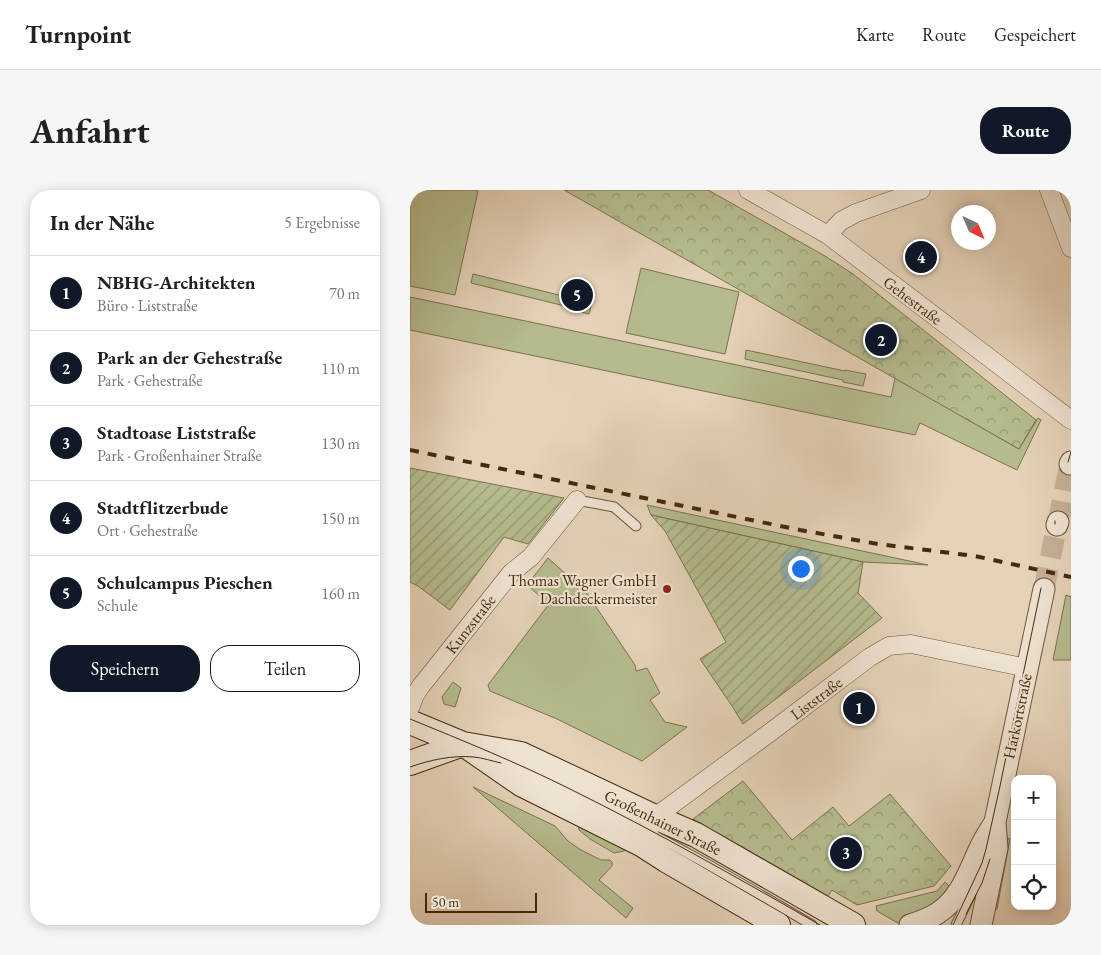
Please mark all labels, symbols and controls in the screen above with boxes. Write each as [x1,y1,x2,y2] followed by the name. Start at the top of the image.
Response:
[25,19,131,50] text: Turnpoint
[856,23,894,46] text: Karte
[922,23,966,46] text: Route
[994,23,1076,46] text: Gespeichert
[980,107,1071,154] button: Route
[30,108,150,153] text: Anfahrt
[951,205,996,250] north arrow
[50,209,155,236] text: In der Nähe
[284,212,360,233] text: 5 Ergebnisse
[905,238,937,276] pin: 4
[97,270,256,295] text: NBHG-Architekten
[879,271,946,329] street label: Gehestraße
[561,276,593,314] pin: 5
[62,283,70,304] text: 1
[329,283,360,304] text: 70 m
[97,295,197,316] text: Büro · Liststraße
[865,321,897,359] pin: 2
[97,345,282,370] text: Park an der Gehestraße
[62,358,70,379] text: 2
[321,358,360,379] text: 110 m
[97,370,202,391] text: Park · Gehestraße
[97,420,256,445] text: Stadtoase Liststraße
[62,433,70,454] text: 3
[321,433,360,454] text: 130 m
[97,445,262,466] text: Park · Großenhainer Straße
[97,495,228,520] text: Stadtflitzerbude
[62,508,70,529] text: 4
[321,508,360,529] text: 150 m
[97,520,198,541] text: Ort · Gehestraße
[788,556,814,582] your location
[97,570,273,595] text: Schulcampus Pieschen
[508,570,658,609] place label: Thomas Wagner GmbH Dachdeckermeister
[62,583,70,604] text: 5
[321,583,360,604] text: 160 m
[661,583,673,595] marker: Thomas Wagner GmbH Dachdeckermeister
[441,590,500,658] street label: Kunzstraße
[97,595,138,616] text: Schule
[50,645,200,692] button: Speichern
[210,645,360,692] button: Teilen
[786,672,846,725] street label: Liststraße
[998,672,1037,761] street label: Harkortstraße
[843,689,875,727] pin: 1
[1011,775,1056,910] map controls
[1011,775,1056,820] button: +
[601,785,725,860] street label: Großenhainer Straße
[1011,820,1056,865] button: −
[830,834,862,872] pin: 3
[1011,865,1056,910] button: locate
[425,890,538,913] scale bar
[432,893,459,911] text: 50 m

